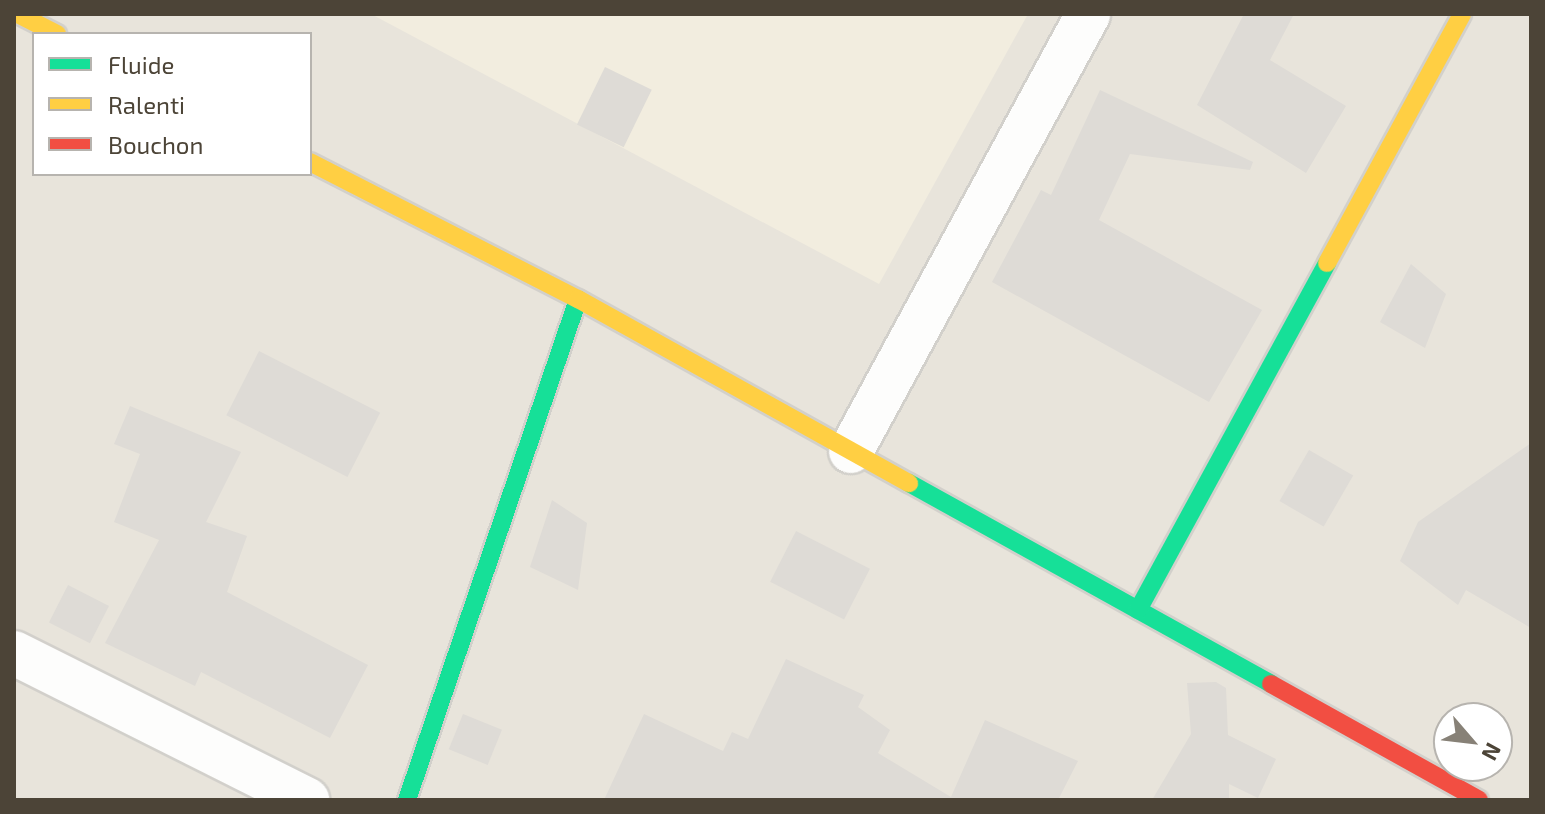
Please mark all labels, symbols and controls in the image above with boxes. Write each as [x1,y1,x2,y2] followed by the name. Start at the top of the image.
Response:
[32,32,312,176] legend
[108,50,174,79] text: Fluide
[108,90,185,119] text: Ralenti
[108,130,203,159] text: Bouchon
[1433,702,1513,782] north arrow
[1477,739,1508,765] text: N

